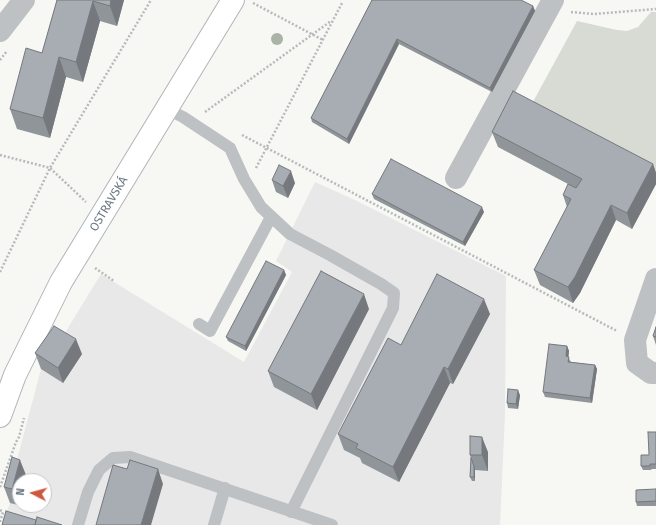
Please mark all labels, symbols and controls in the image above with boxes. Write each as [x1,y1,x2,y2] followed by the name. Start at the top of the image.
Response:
[87,174,131,234] street label: OSTRAVSKÁ
[12,473,52,513] north arrow
[14,487,27,496] text: N

